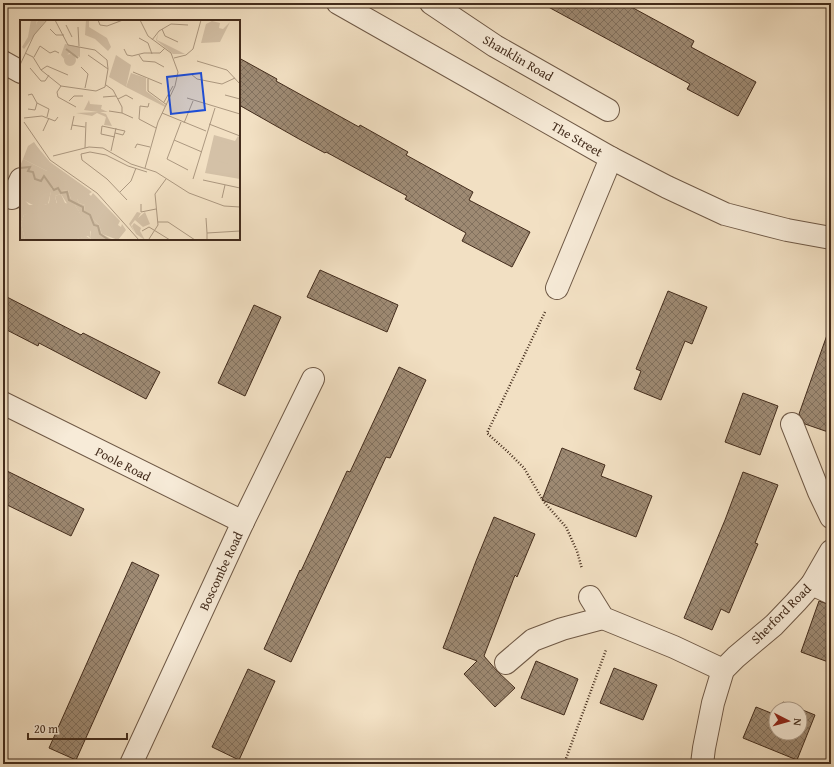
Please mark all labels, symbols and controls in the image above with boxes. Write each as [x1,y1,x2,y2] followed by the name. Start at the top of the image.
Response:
[20,20,240,240] inset map
[479,30,557,86] street label: Shanklin Road
[548,117,607,162] street label: The Street
[92,442,154,486] street label: Poole Road
[194,528,248,614] street label: Boscombe Road
[747,580,815,648] street label: Sherford Road
[768,701,808,741] north arrow
[28,715,127,741] scale bar
[790,718,806,727] text: N
[34,720,58,737] text: 20 m

